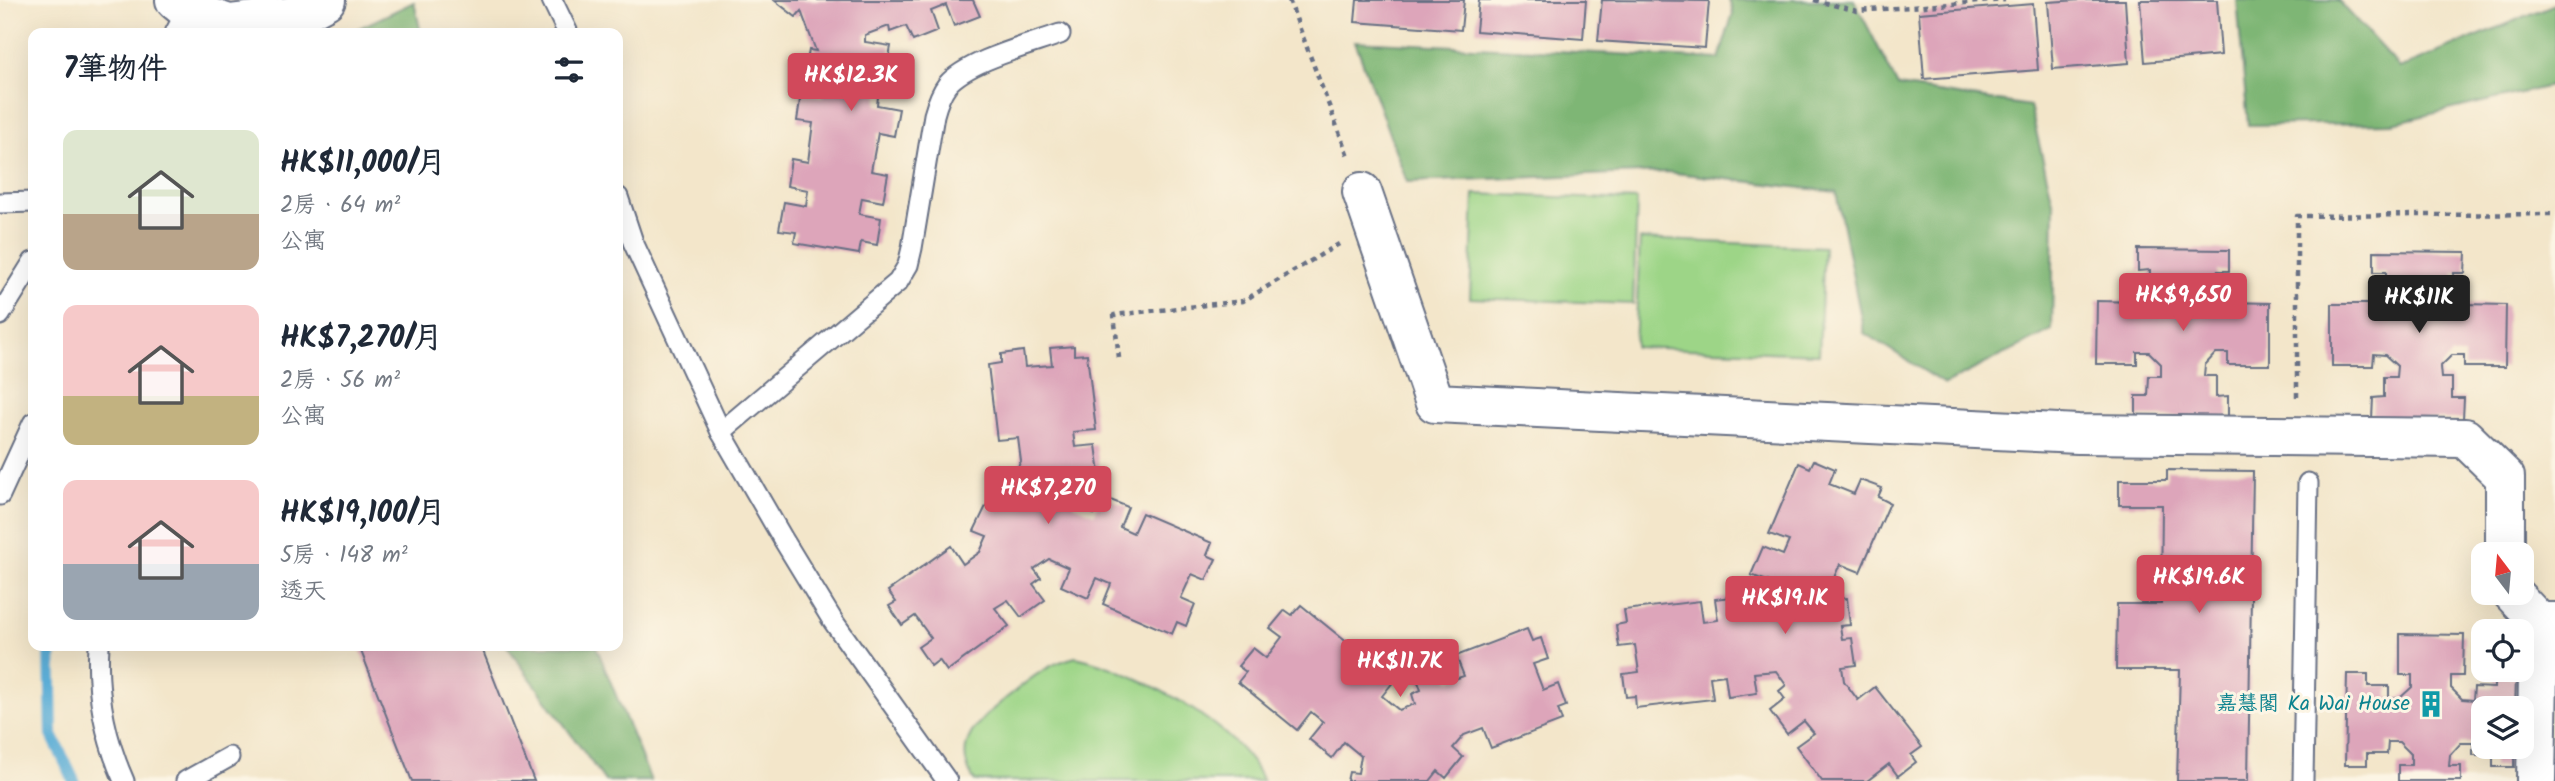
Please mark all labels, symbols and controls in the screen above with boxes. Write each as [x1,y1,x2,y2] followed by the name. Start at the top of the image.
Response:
[63,46,167,94] text: 7筆物件
[550,51,588,89] icon: filters
[779,54,923,113] pin: HK$12.3K
[804,58,898,94] text: HK$12.3K
[280,140,446,188] text: HK$11,000/月
[119,158,203,242] icon: home
[280,188,400,224] text: 2房 · 64 m²
[280,224,326,260] text: 公寓
[2111,274,2255,333] pin: HK$9,650
[2362,276,2476,335] pin: HK$11K
[2135,278,2231,314] text: HK$9,650
[2384,280,2454,316] text: HK$11K
[280,315,443,363] text: HK$7,270/月
[119,333,203,417] icon: home
[280,363,400,399] text: 2房 · 56 m²
[280,399,326,435] text: 公寓
[976,466,1120,526] pin: HK$7,270
[1000,471,1096,507] text: HK$7,270
[280,490,446,538] text: HK$19,100/月
[119,508,203,592] icon: home
[280,538,408,574] text: 5房 · 148 m²
[2471,542,2534,606] north arrow
[2471,542,2534,759] map controls
[2127,556,2271,615] pin: HK$19.6K
[2153,560,2245,596] text: HK$19.6K
[280,574,326,610] text: 透天
[1713,576,1857,636] pin: HK$19.1K
[1741,581,1829,617] text: HK$19.1K
[2471,619,2534,682] button: locate
[1328,640,1472,699] pin: HK$11.7K
[1357,644,1443,680] text: HK$11.7K
[2216,688,2411,721] place label: 嘉慧閣 Ka Wai House
[2416,689,2446,719] building icon: 嘉慧閣 Ka Wai House
[2471,696,2534,759] button: layers

